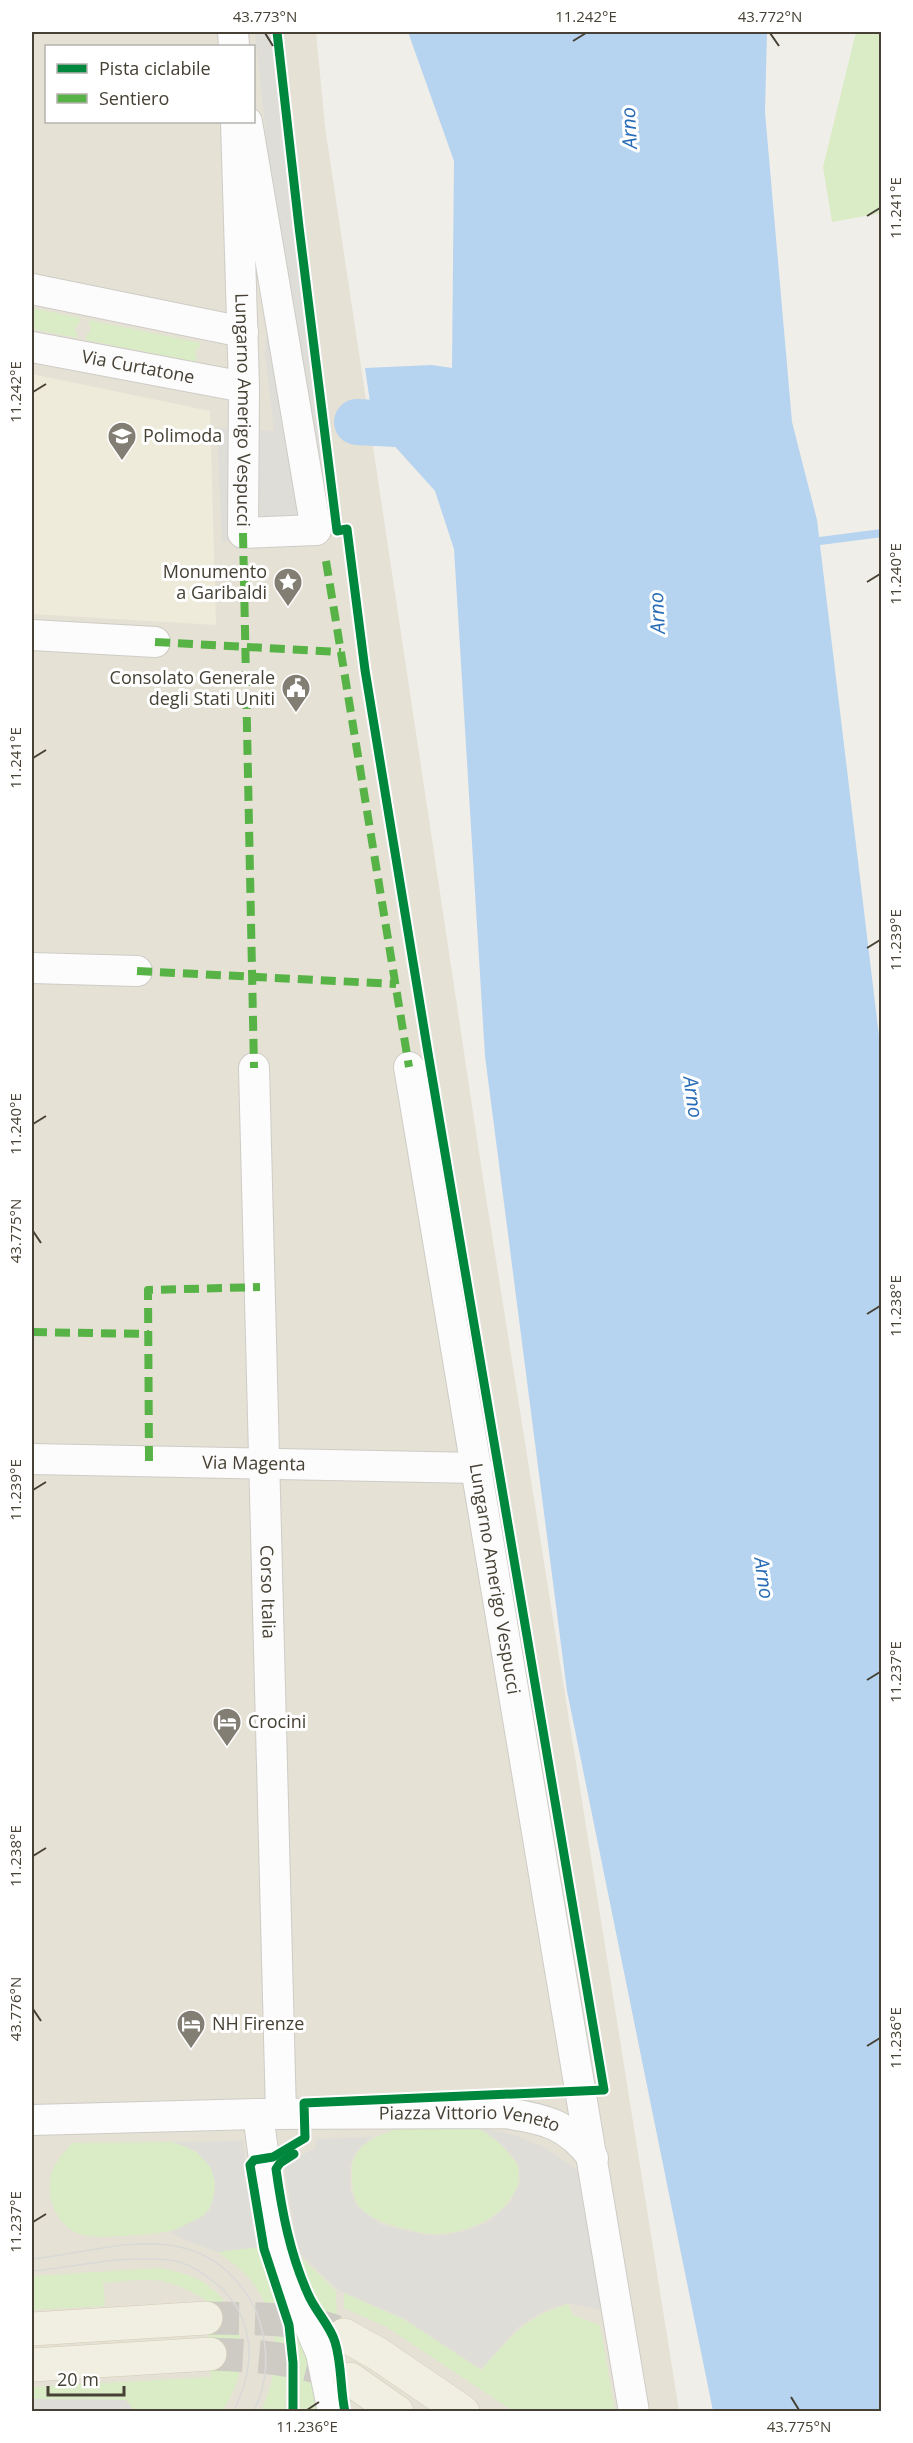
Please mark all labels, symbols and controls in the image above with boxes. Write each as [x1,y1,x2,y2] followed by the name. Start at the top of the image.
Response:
[233,6,297,26] text: 43.773°N
[555,6,617,26] text: 11.242°E
[738,6,802,26] text: 43.772°N
[45,45,255,123] legend
[99,56,211,80] text: Pista ciclabile
[99,86,169,110] text: Sentiero
[614,106,643,152] water label: Arno
[885,177,905,239] text: 11.241°E
[230,293,257,527] street label: Lungarno Amerigo Vespucci
[80,344,197,388] street label: Via Curtatone
[5,361,25,423] text: 11.242°E
[106,420,138,462] school or university icon: Polimoda
[143,423,222,447] place label: Polimoda
[885,543,905,605] text: 11.240°E
[163,559,267,604] place label: Monumento a Garibaldi
[272,566,304,608] place icon: Monumento a Garibaldi
[642,591,671,637] water label: Arno
[110,665,275,710] place label: Consolato Generale degli Stati Uniti
[280,672,312,714] public building icon: Consolato Generale degli Stati Uniti
[5,727,25,789] text: 11.241°E
[885,909,905,971] text: 11.239°E
[677,1072,710,1120] water label: Arno
[5,1093,25,1155] text: 11.240°E
[5,1199,25,1263] text: 43.775°N
[885,1275,905,1337] text: 11.238°E
[202,1449,306,1476] street label: Via Magenta
[5,1459,25,1521] text: 11.239°E
[464,1461,527,1696] street label: Lungarno Amerigo Vespucci
[255,1544,282,1639] street label: Corso Italia
[748,1553,781,1601] water label: Arno
[885,1641,905,1703] text: 11.237°E
[211,1706,243,1748] hotel icon: Crocini
[248,1709,306,1733] place label: Crocini
[5,1825,25,1887] text: 11.238°E
[5,1977,25,2041] text: 43.776°N
[885,2007,905,2069] text: 11.236°E
[175,2008,207,2050] hotel icon: NH Firenze
[212,2011,304,2035] place label: NH Firenze
[379,2100,564,2137] street label: Piazza Vittorio Veneto
[5,2191,25,2253] text: 11.237°E
[48,2359,124,2397] scale bar
[57,2367,99,2391] text: 20 m
[276,2416,338,2436] text: 11.236°E
[767,2416,831,2436] text: 43.775°N

